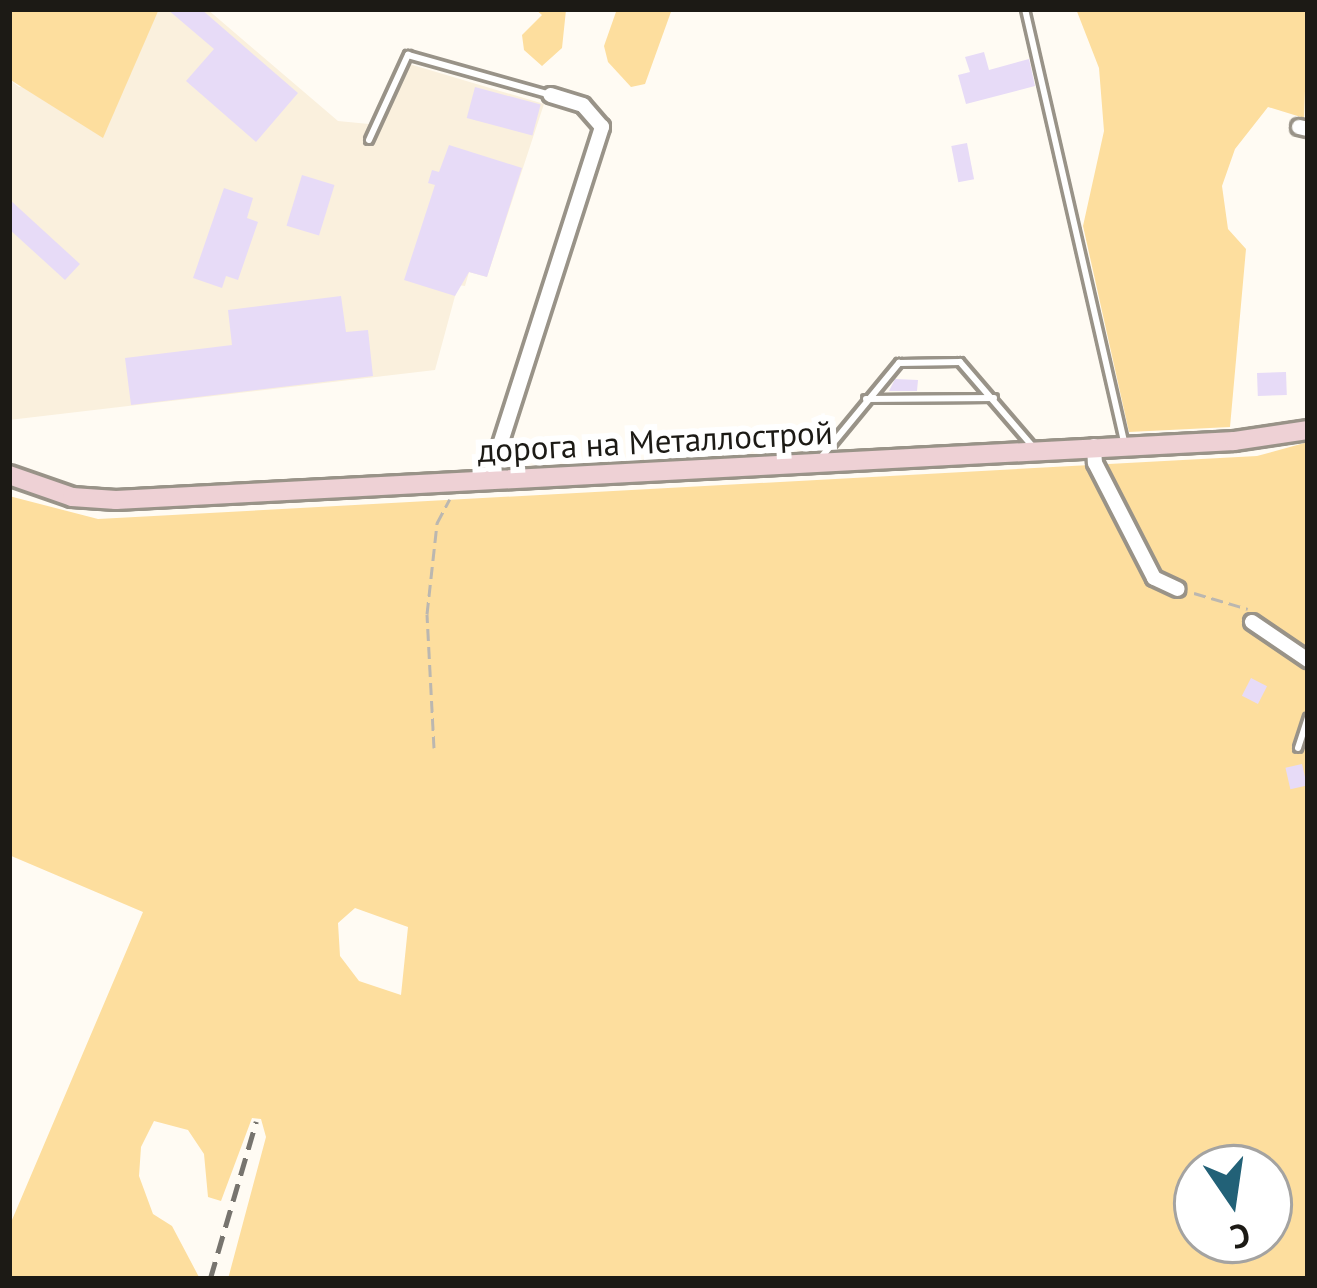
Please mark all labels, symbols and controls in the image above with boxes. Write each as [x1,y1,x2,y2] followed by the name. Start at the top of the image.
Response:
[476,412,834,470] street label: дорога на Металлострой
[1173,1144,1293,1264] north arrow
[1227,1214,1254,1260] text: С

